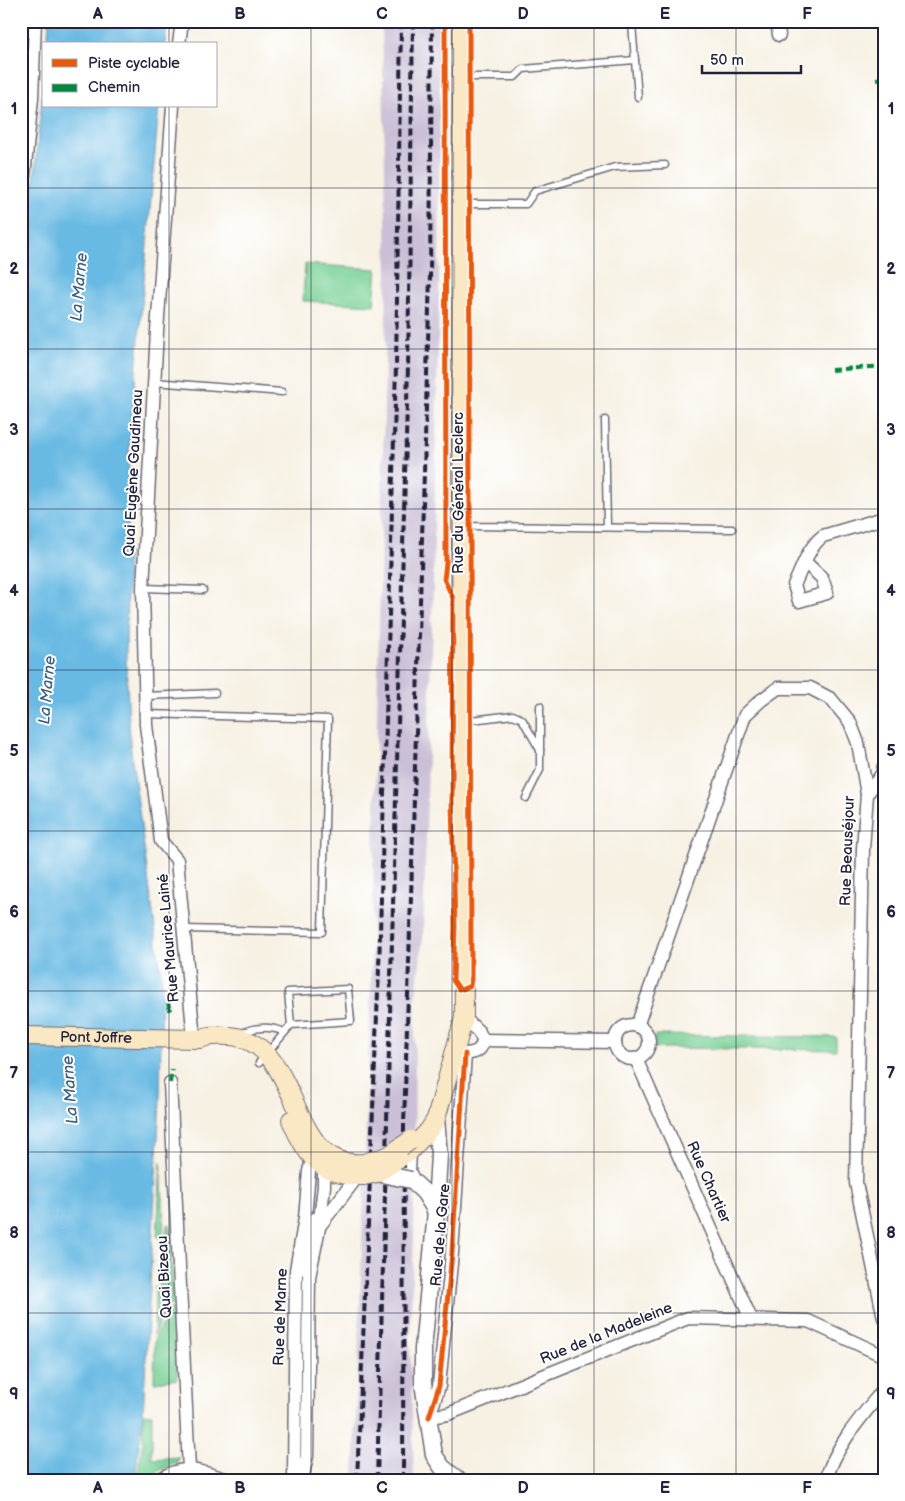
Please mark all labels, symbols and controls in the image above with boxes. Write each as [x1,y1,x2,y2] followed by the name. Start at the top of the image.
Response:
[92,5,103,24] text: A
[234,5,246,24] text: B
[376,5,388,24] text: C
[517,5,529,24] text: D
[660,5,670,24] text: E
[802,5,812,24] text: F
[42,42,218,108] legend
[702,42,801,74] scale bar
[710,51,744,70] text: 50 m
[88,54,180,73] text: Piste cyclable
[88,78,140,97] text: Chemin
[11,100,17,119] text: 1
[888,100,894,119] text: 1
[67,252,92,322] water label: La Marne
[9,260,19,279] text: 2
[886,260,896,279] text: 2
[120,389,147,557] street label: Quai Eugène Gaudineau
[449,412,468,574] street label: Rue du Général Leclerc
[9,421,19,440] text: 3
[886,421,896,440] text: 3
[9,582,19,601] text: 4
[886,582,896,601] text: 4
[35,655,60,725] water label: La Marne
[9,742,19,761] text: 5
[886,742,896,761] text: 5
[836,795,859,906] street label: Rue Beauséjour
[153,873,184,1003] street label: Rue Maurice Lainé
[9,903,19,922] text: 6
[886,903,896,922] text: 6
[60,1028,132,1048] street label: Pont Joffre
[59,1055,82,1125] water label: La Marne
[10,1064,19,1083] text: 7
[887,1064,896,1083] text: 7
[682,1138,735,1227] street label: Rue Chartier
[427,1183,454,1287] street label: Rue de la Gare
[9,1224,19,1243] text: 8
[886,1224,896,1243] text: 8
[153,1235,176,1319] street label: Quai Bizeau
[269,1268,292,1366] street label: Rue de Marne
[537,1298,675,1369] street label: Rue de la Madeleine
[9,1385,19,1404] text: 9
[886,1385,896,1404] text: 9
[92,1479,103,1498] text: A
[234,1479,246,1498] text: B
[376,1479,388,1498] text: C
[517,1479,529,1498] text: D
[660,1479,670,1498] text: E
[802,1479,812,1498] text: F

